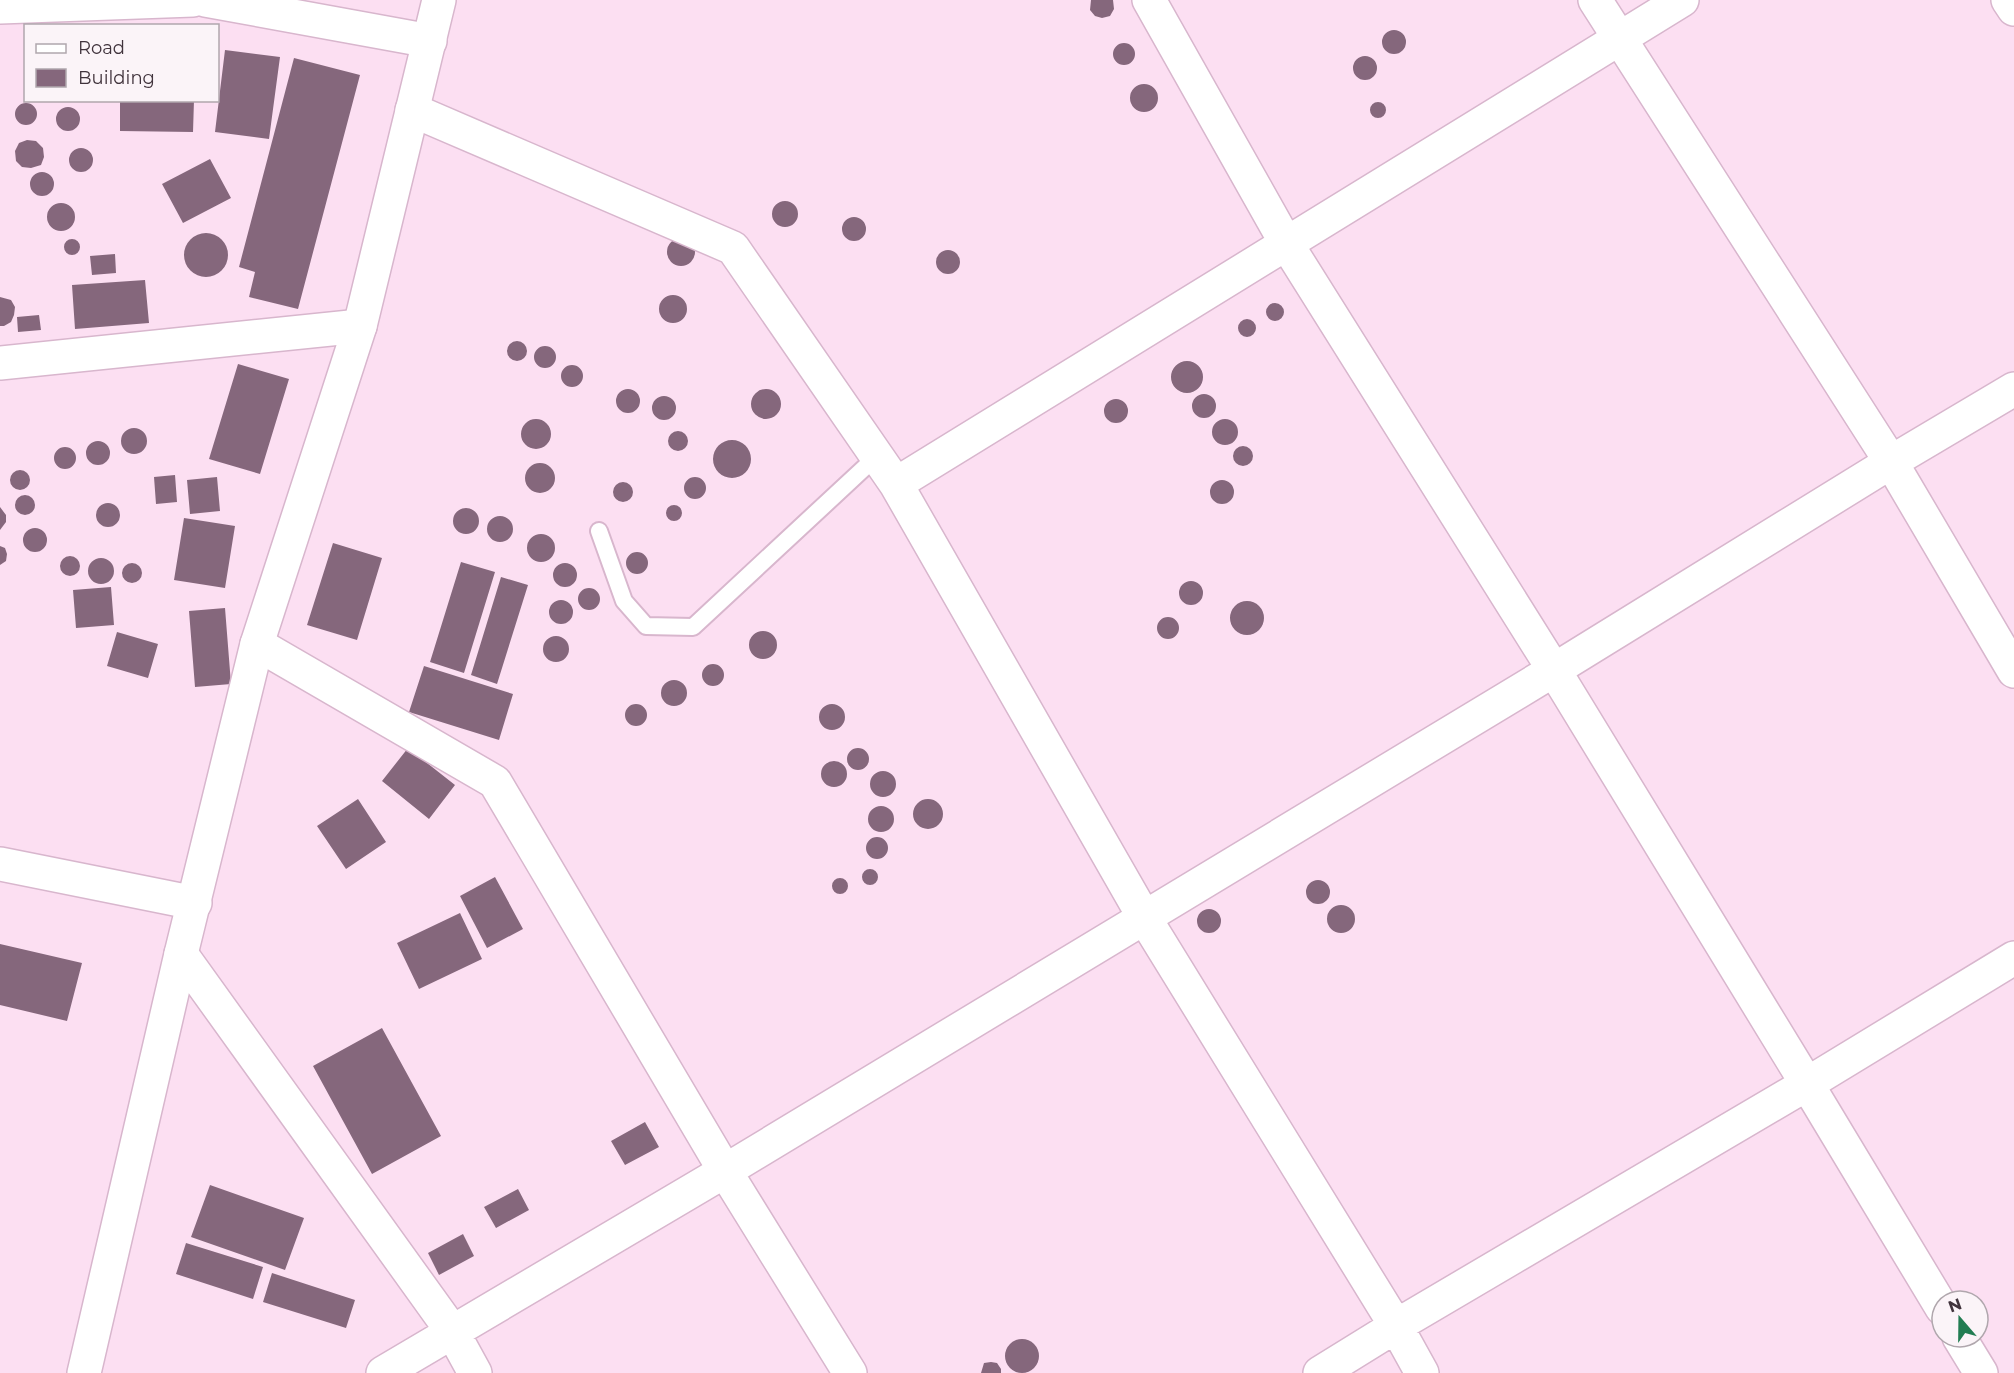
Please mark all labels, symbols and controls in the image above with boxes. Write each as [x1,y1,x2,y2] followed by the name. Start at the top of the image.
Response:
[24,24,219,102] legend
[78,37,125,59] text: Road
[78,67,155,89] text: Building
[1930,1289,1990,1349] north arrow
[1946,1294,1964,1317] text: N

